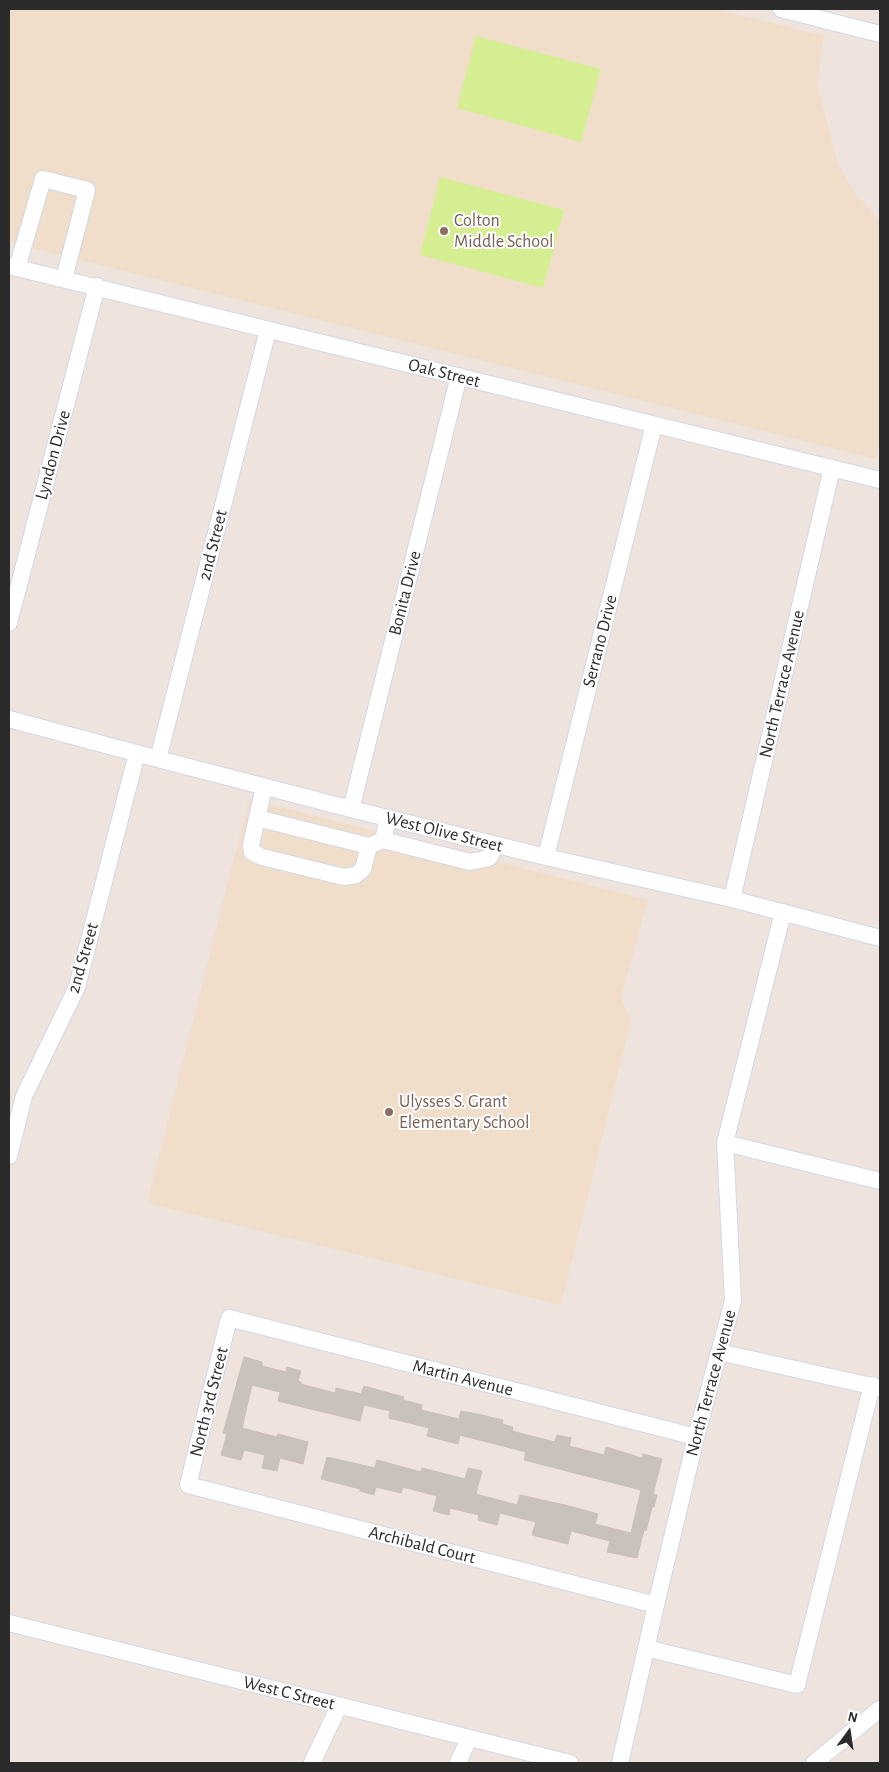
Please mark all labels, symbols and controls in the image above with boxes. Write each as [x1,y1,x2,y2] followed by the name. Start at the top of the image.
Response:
[454,210,553,252] place label: Colton Middle School
[438,225,450,237] marker: Colton Middle School
[406,354,482,392] street label: Oak Street
[31,408,75,502] street label: Lyndon Drive
[194,507,232,583] street label: 2nd Street
[384,549,426,637] street label: Bonita Drive
[578,593,622,689] street label: Serrano Drive
[755,608,809,760] street label: North Terrace Avenue
[383,807,505,857] street label: West Olive Street
[63,920,103,996] street label: 2nd Street
[399,1091,529,1134] place label: Ulysses S. Grant Elementary School
[383,1106,395,1118] marker: Ulysses S. Grant Elementary School
[681,1307,741,1459] street label: North Terrace Avenue
[185,1345,233,1459] street label: North 3rd Street
[411,1355,515,1401] street label: Martin Avenue
[366,1521,478,1569] street label: Archibald Court
[241,1671,337,1715] street label: West C Street
[824,1707,874,1757] north arrow
[846,1709,859,1725] text: N

